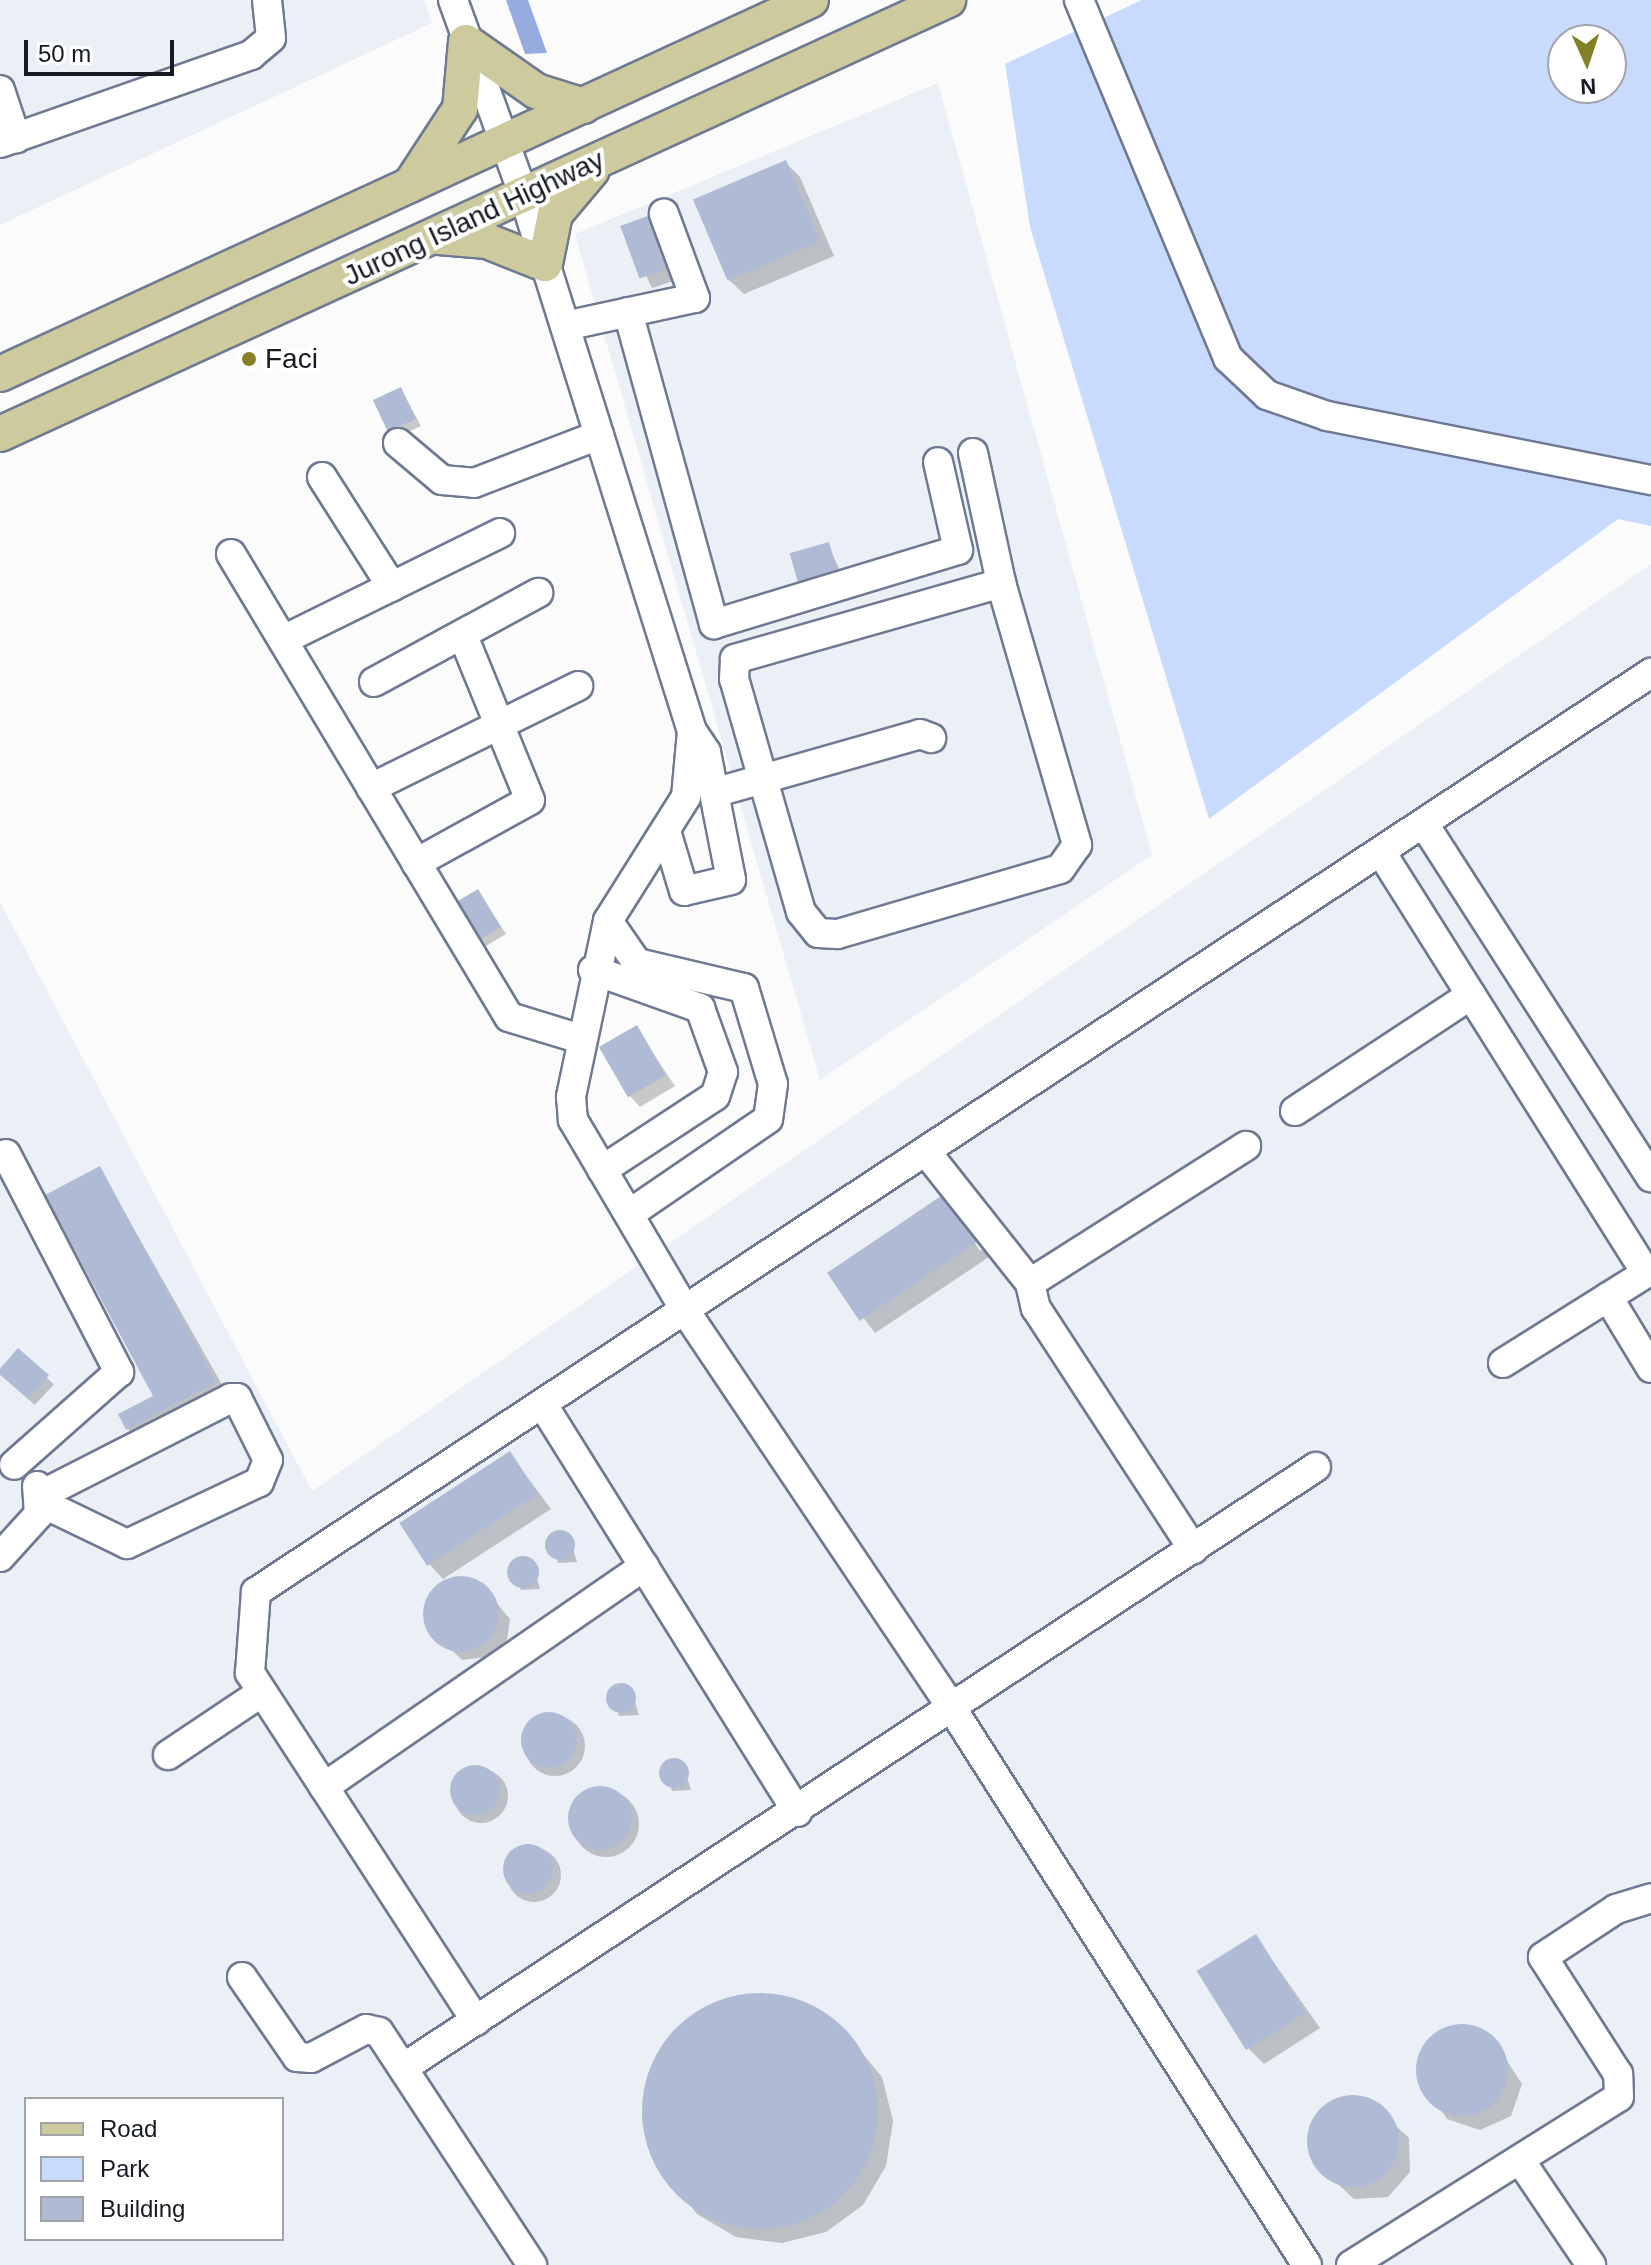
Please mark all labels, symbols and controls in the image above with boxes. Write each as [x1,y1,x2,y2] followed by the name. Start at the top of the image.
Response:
[28,24,178,74] scale bar
[1547,24,1627,104] north arrow
[38,40,91,67] text: 50 m
[1580,74,1597,99] text: N
[339,143,609,293] street label: Jurong Island Highway
[265,342,318,376] place label: Faci
[240,350,258,368] marker: Faci
[24,2097,284,2241] legend
[100,2115,157,2142] text: Road
[100,2155,149,2182] text: Park
[100,2195,185,2222] text: Building

